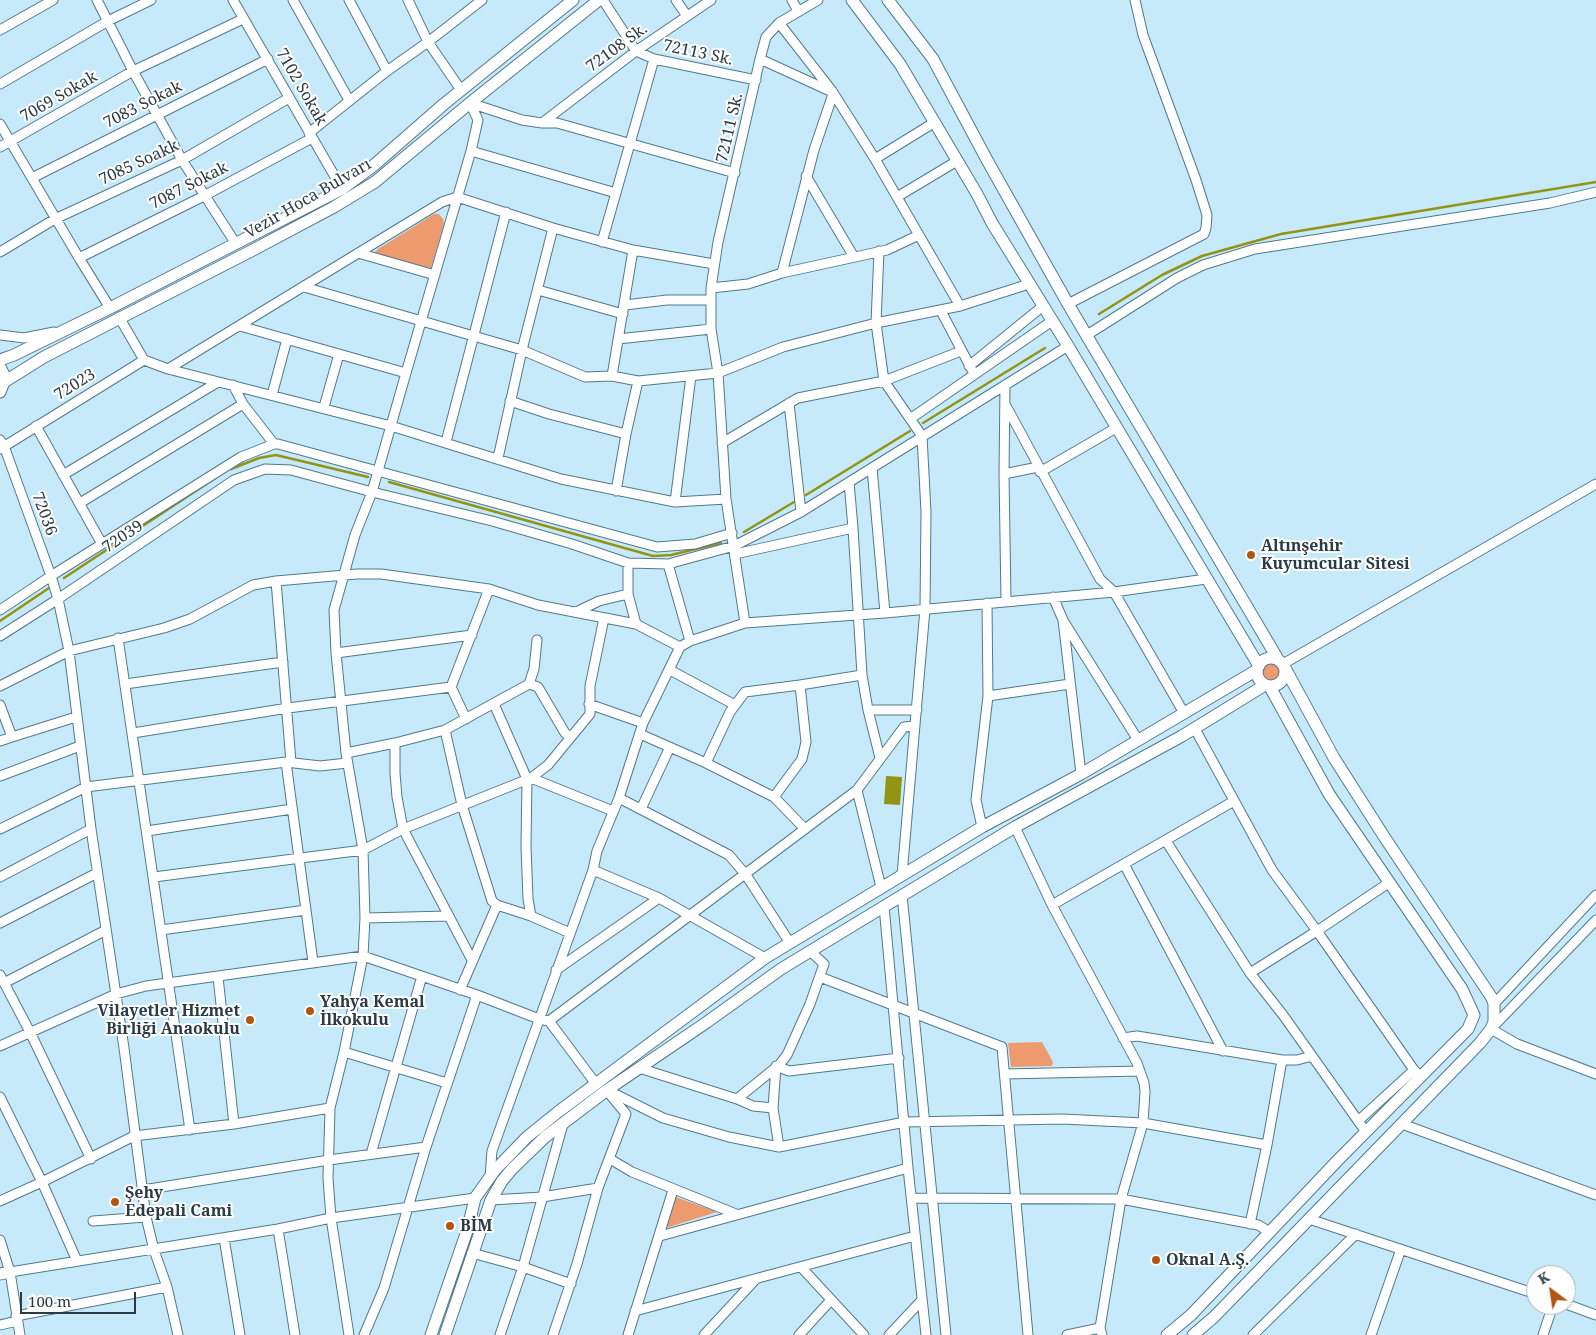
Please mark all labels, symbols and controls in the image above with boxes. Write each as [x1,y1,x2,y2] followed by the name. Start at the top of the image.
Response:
[583,19,651,77] street label: 72108 Sk.
[661,36,735,70] street label: 72113 Sk.
[271,45,331,129] street label: 7102 Sokak
[17,67,101,127] street label: 7069 Sokak
[101,77,185,133] street label: 7083 Sokak
[713,91,747,165] street label: 72111 Sk.
[96,136,182,190] street label: 7085 Soakk
[241,155,375,243] street label: Vezir Hoca Bulvarı
[147,158,231,214] street label: 7087 Sokak
[51,365,99,405] street label: 72023
[27,490,61,538] street label: 72036
[99,517,147,557] street label: 72039
[1261,536,1410,574] place label: Altınşehir Kuyumcular Sitesi
[1245,549,1257,561] marker: Altınşehir Kuyumcular Sitesi
[320,992,425,1030] place label: Yahya Kemal İlkokulu
[97,1001,240,1039] place label: Vilayetler Hizmet Birliği Anaokulu
[304,1005,316,1017] marker: Yahya Kemal İlkokulu
[244,1014,256,1026] marker: Vilayetler Hizmet Birliği Anaokulu
[125,1183,232,1221] place label: Şehy Edepali Cami
[109,1196,121,1208] marker: Şehy Edepali Cami
[460,1216,492,1236] place label: BİM
[444,1220,456,1232] marker: BİM
[1166,1250,1250,1270] place label: Oknal A.Ş.
[1150,1254,1162,1266] marker: Oknal A.Ş.
[1526,1265,1576,1315] north arrow
[1534,1267,1553,1288] text: K
[22,1282,139,1314] scale bar
[28,1291,71,1311] text: 100 m

